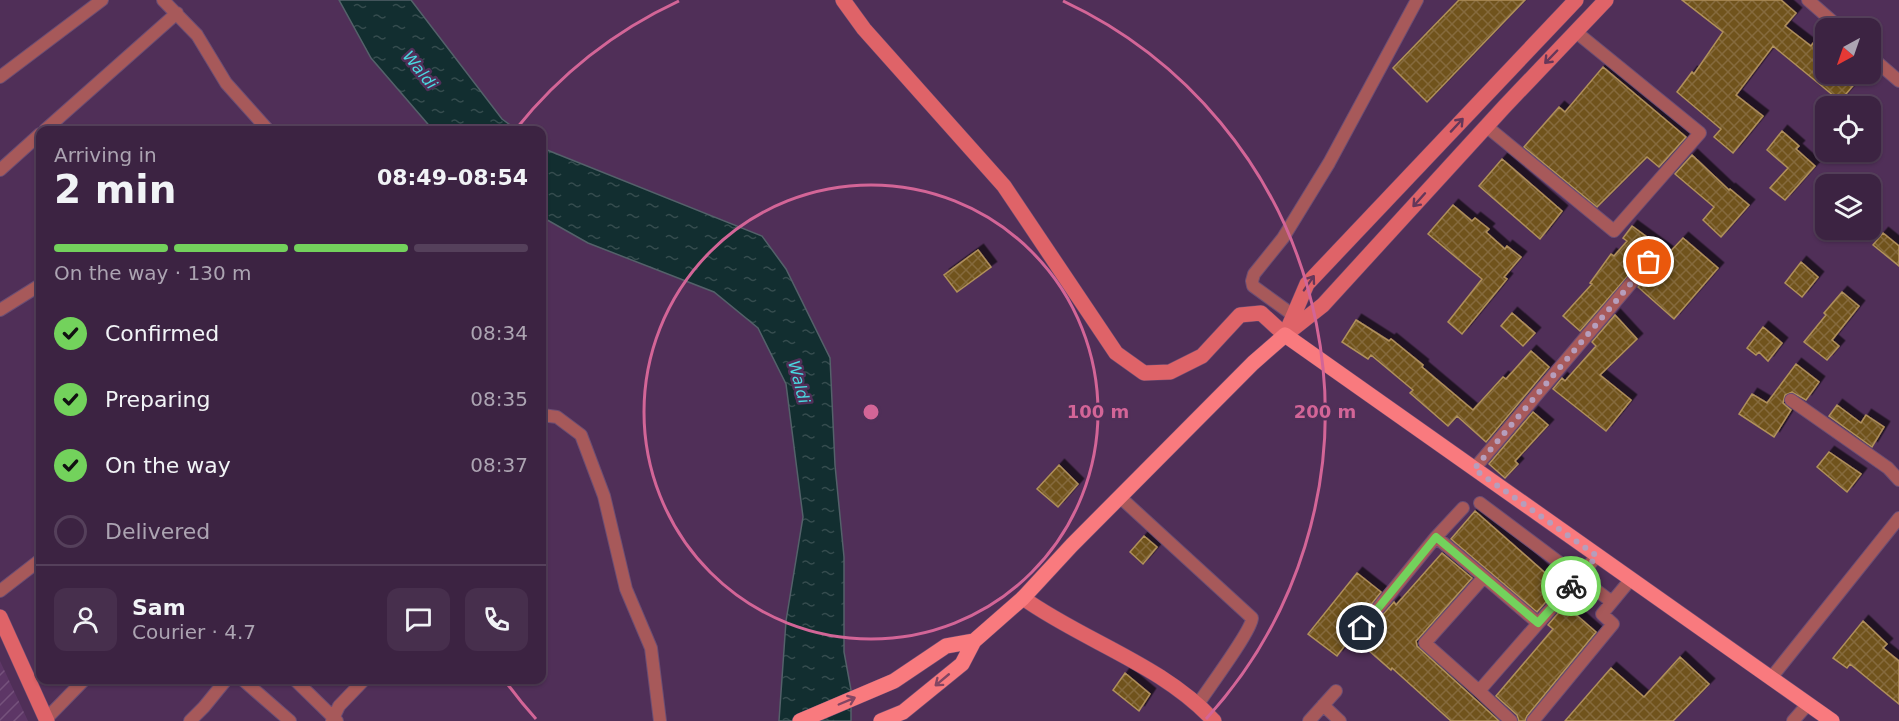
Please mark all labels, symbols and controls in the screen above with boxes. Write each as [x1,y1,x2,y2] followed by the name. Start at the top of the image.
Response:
[1815,18,1881,84] north arrow
[1815,18,1881,240] map controls
[399,47,442,93] water label: Waldi
[1544,50,1559,65] one-way arrow
[1815,96,1881,162] button: locate
[1450,118,1464,133] one-way arrow
[54,143,157,167] text: Arriving in
[377,165,528,190] text: 08:49–08:54
[54,167,176,212] text: 2 min
[1815,174,1881,240] button: layers
[1411,193,1426,208] one-way arrow
[1623,236,1674,287] pin
[1632,245,1665,278] icon: bag
[54,261,252,285] text: On the way · 130 m
[1303,275,1315,291] one-way arrow
[54,317,87,350] icon: check
[105,321,219,346] text: Confirmed
[470,321,528,345] text: 08:34
[784,358,814,406] water label: Waldi
[54,383,87,416] icon: check
[105,387,211,412] text: Preparing
[470,387,528,411] text: 08:35
[1067,401,1129,422] text: 100 m
[1294,401,1356,422] text: 200 m
[861,402,881,422] centre of rings
[54,449,87,482] icon: check
[105,453,231,478] text: On the way
[470,453,528,477] text: 08:37
[105,519,210,544] text: Delivered
[1541,556,1601,616] courier
[1555,570,1588,603] icon: bike
[54,588,117,651] button: person
[387,588,450,651] button: chat
[465,588,528,651] button: phone
[132,595,186,620] text: Sam
[1336,602,1387,653] pin
[1345,611,1378,644] icon: home
[132,620,256,644] text: Courier · 4.7
[934,673,950,686] one-way arrow
[837,695,855,706] one-way arrow

